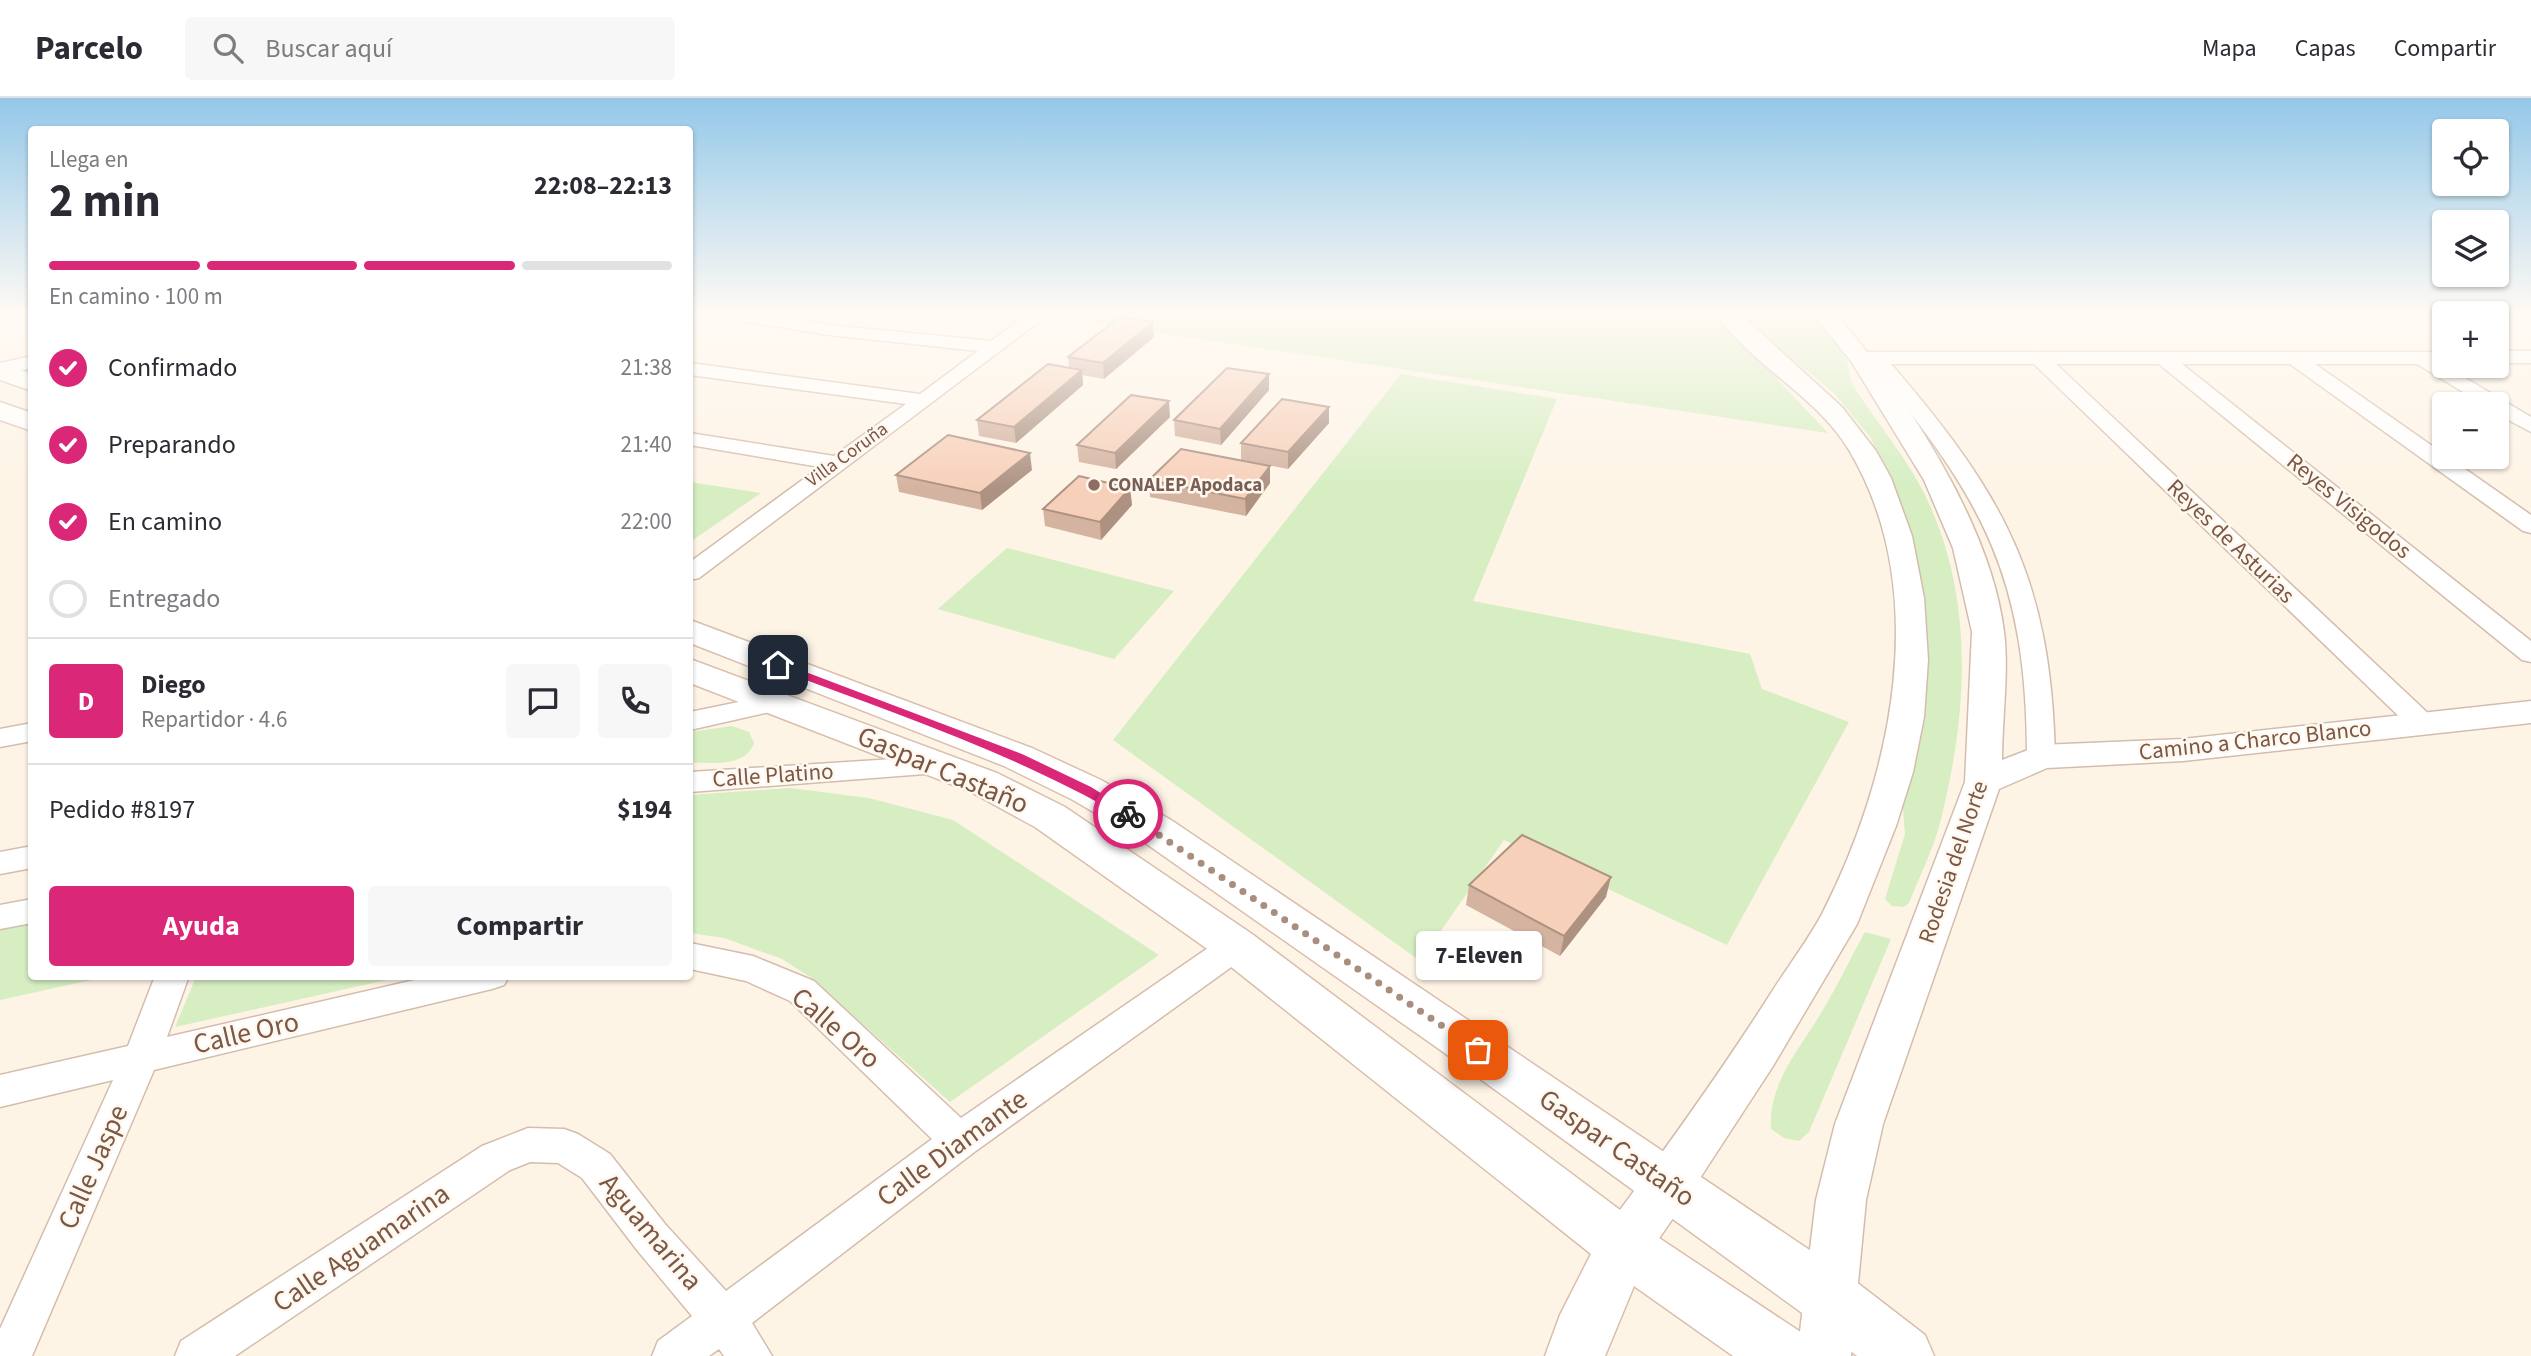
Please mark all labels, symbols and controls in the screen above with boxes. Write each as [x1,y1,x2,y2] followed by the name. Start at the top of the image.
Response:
[185,17,675,80] search box
[35,25,143,72] text: Parcelo
[209,29,247,67] icon: search
[265,30,392,67] text: Buscar aquí
[2202,31,2257,66] text: Mapa
[2295,31,2356,66] text: Capas
[2394,31,2496,66] text: Compartir
[2432,119,2509,469] map controls
[2432,119,2509,196] button: locate
[49,143,129,176] text: Llega en
[534,167,672,204] text: 22:08–22:13
[49,169,161,234] text: 2 min
[2432,210,2509,287] button: layers
[49,280,223,313] text: En camino · 100 m
[2432,301,2509,378] button: +
[49,349,87,387] icon: check
[108,349,237,386] text: Confirmado
[621,351,672,384] text: 21:38
[2432,392,2509,469] button: −
[800,416,894,494] street label: Villa Coruña
[49,426,87,464] icon: check
[108,426,236,463] text: Preparando
[621,428,672,461] text: 21:40
[2280,445,2418,567] street label: Reyes Visigodos
[2160,471,2302,611] street label: Reyes de Asturias
[1108,472,1262,499] place label: CONALEP Apodaca
[1086,477,1102,493] marker: CONALEP Apodaca
[49,503,87,541] icon: check
[108,503,222,540] text: En camino
[621,505,672,538] text: 22:00
[108,580,220,617] text: Entregado
[748,635,808,695] pin
[759,646,797,684] icon: home
[506,664,580,738] button: chat
[598,664,672,738] button: phone
[141,666,206,703] text: Diego
[78,683,94,720] text: D
[141,703,287,736] text: Repartidor · 4.6
[2137,711,2373,769] street label: Camino a Charco Blanco
[851,716,1035,824] street label: Gaspar Castaño
[711,754,835,796] street label: Calle Platino
[1910,776,1996,948] street label: Rodesia del Norte
[1093,779,1163,849] courier
[49,791,195,828] text: Pedido #8197
[617,791,672,828] text: $194
[1109,795,1147,833] icon: bike
[49,886,354,966] button: Ayuda
[368,886,672,966] button: Compartir
[1415,931,1541,980] callout: 7-Eleven
[1435,939,1523,972] text: 7-Eleven
[782,978,890,1078] street label: Calle Oro
[189,1001,303,1065] street label: Calle Oro
[1448,1020,1508,1080] pin
[1459,1031,1497,1069] icon: bag
[1531,1079,1703,1217] street label: Gaspar Castaño
[868,1080,1036,1216] street label: Calle Diamante
[48,1098,138,1236] street label: Calle Jaspe
[590,1165,712,1299] street label: Aguamarina
[264,1174,458,1322] street label: Calle Aguamarina

